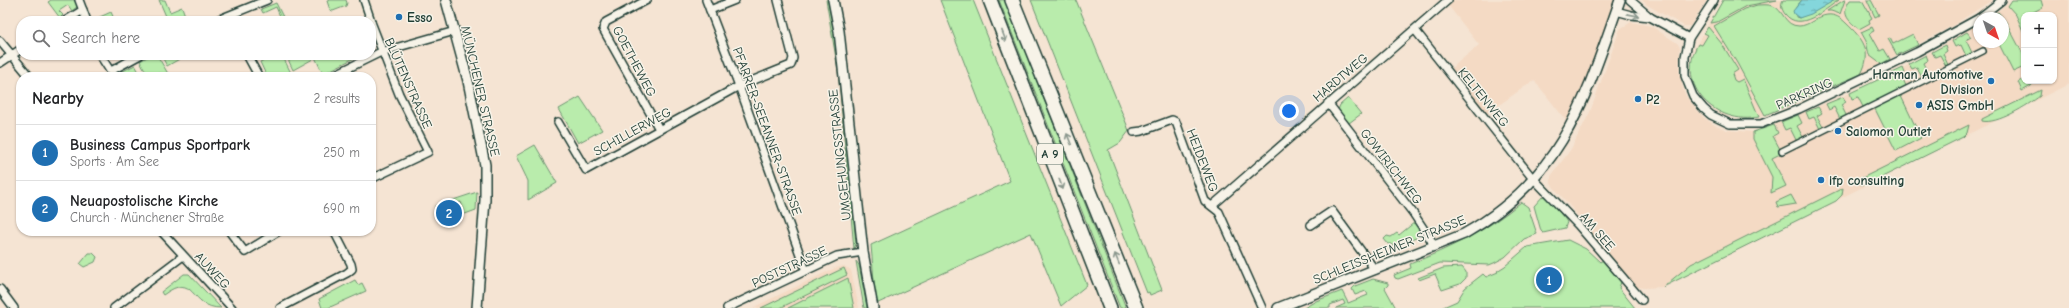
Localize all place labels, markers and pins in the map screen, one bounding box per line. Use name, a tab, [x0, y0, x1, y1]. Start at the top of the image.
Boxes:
place label: Esso	[407, 10, 433, 25]
marker: Esso	[394, 12, 404, 22]
place label: Harman Automotive Division	[1873, 67, 1984, 97]
marker: Harman Automotive Division	[1986, 76, 1996, 86]
place label: P2	[1646, 92, 1660, 107]
marker: P2	[1633, 94, 1643, 104]
place label: ASIS GmbH	[1927, 98, 1994, 113]
marker: ASIS GmbH	[1914, 100, 1924, 110]
place label: Salomon Outlet	[1846, 124, 1932, 139]
marker: Salomon Outlet	[1833, 126, 1843, 136]
place label: ifp consulting	[1829, 173, 1905, 188]
marker: ifp consulting	[1816, 175, 1826, 185]
pin: 2	[436, 198, 462, 228]
pin: 1	[1536, 265, 1562, 295]

